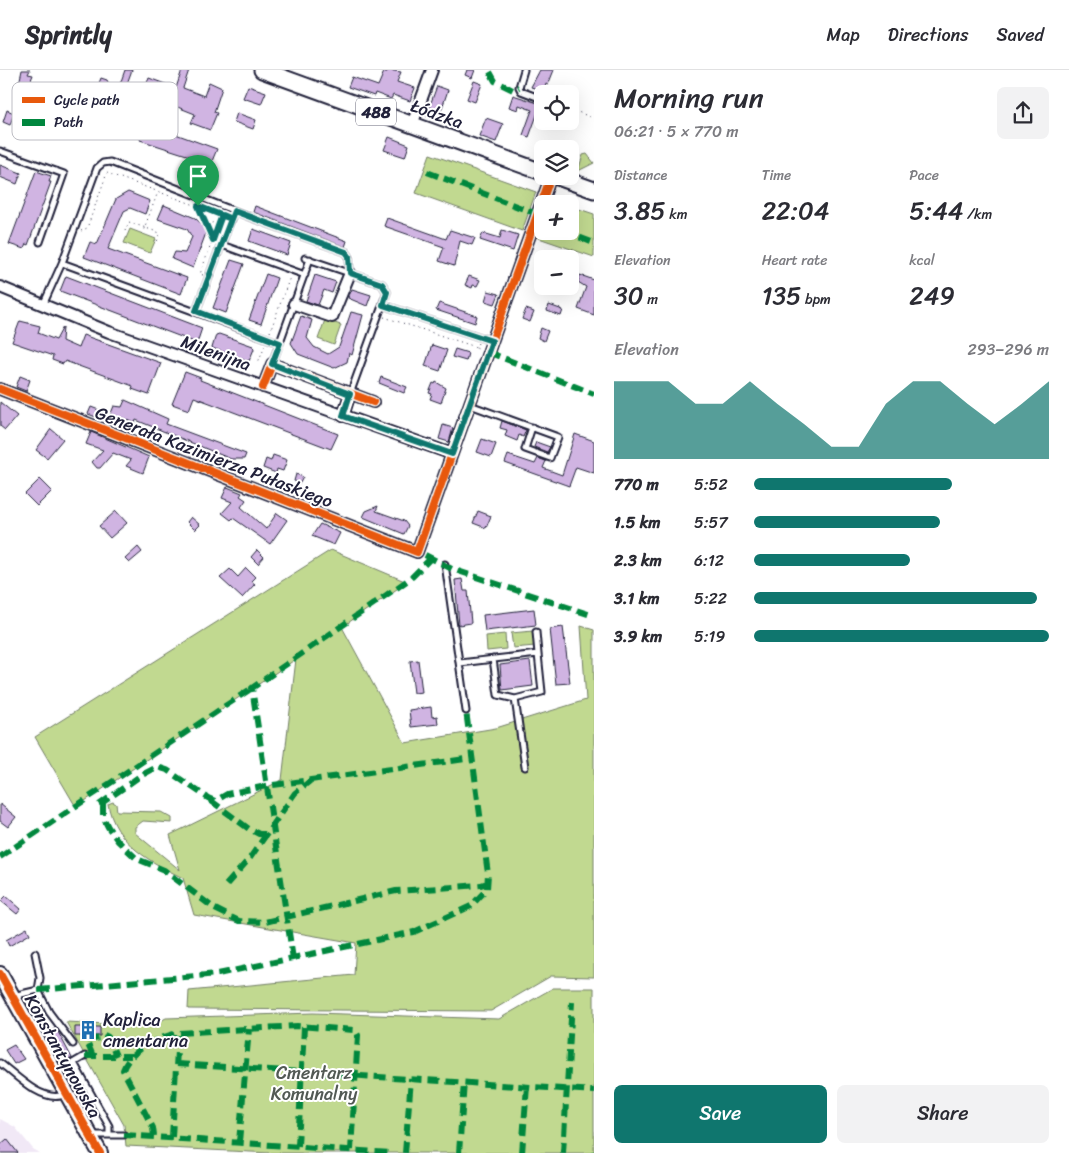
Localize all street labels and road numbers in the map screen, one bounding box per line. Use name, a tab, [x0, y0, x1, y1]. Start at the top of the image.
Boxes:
street label: Łódzka	[406, 90, 468, 138]
road number: 488	[356, 98, 396, 126]
street label: Milenijna	[176, 326, 256, 380]
street label: Generała Kazimierza Pułaskiego	[90, 397, 338, 517]
street label: Konstantynowska	[16, 988, 110, 1124]

